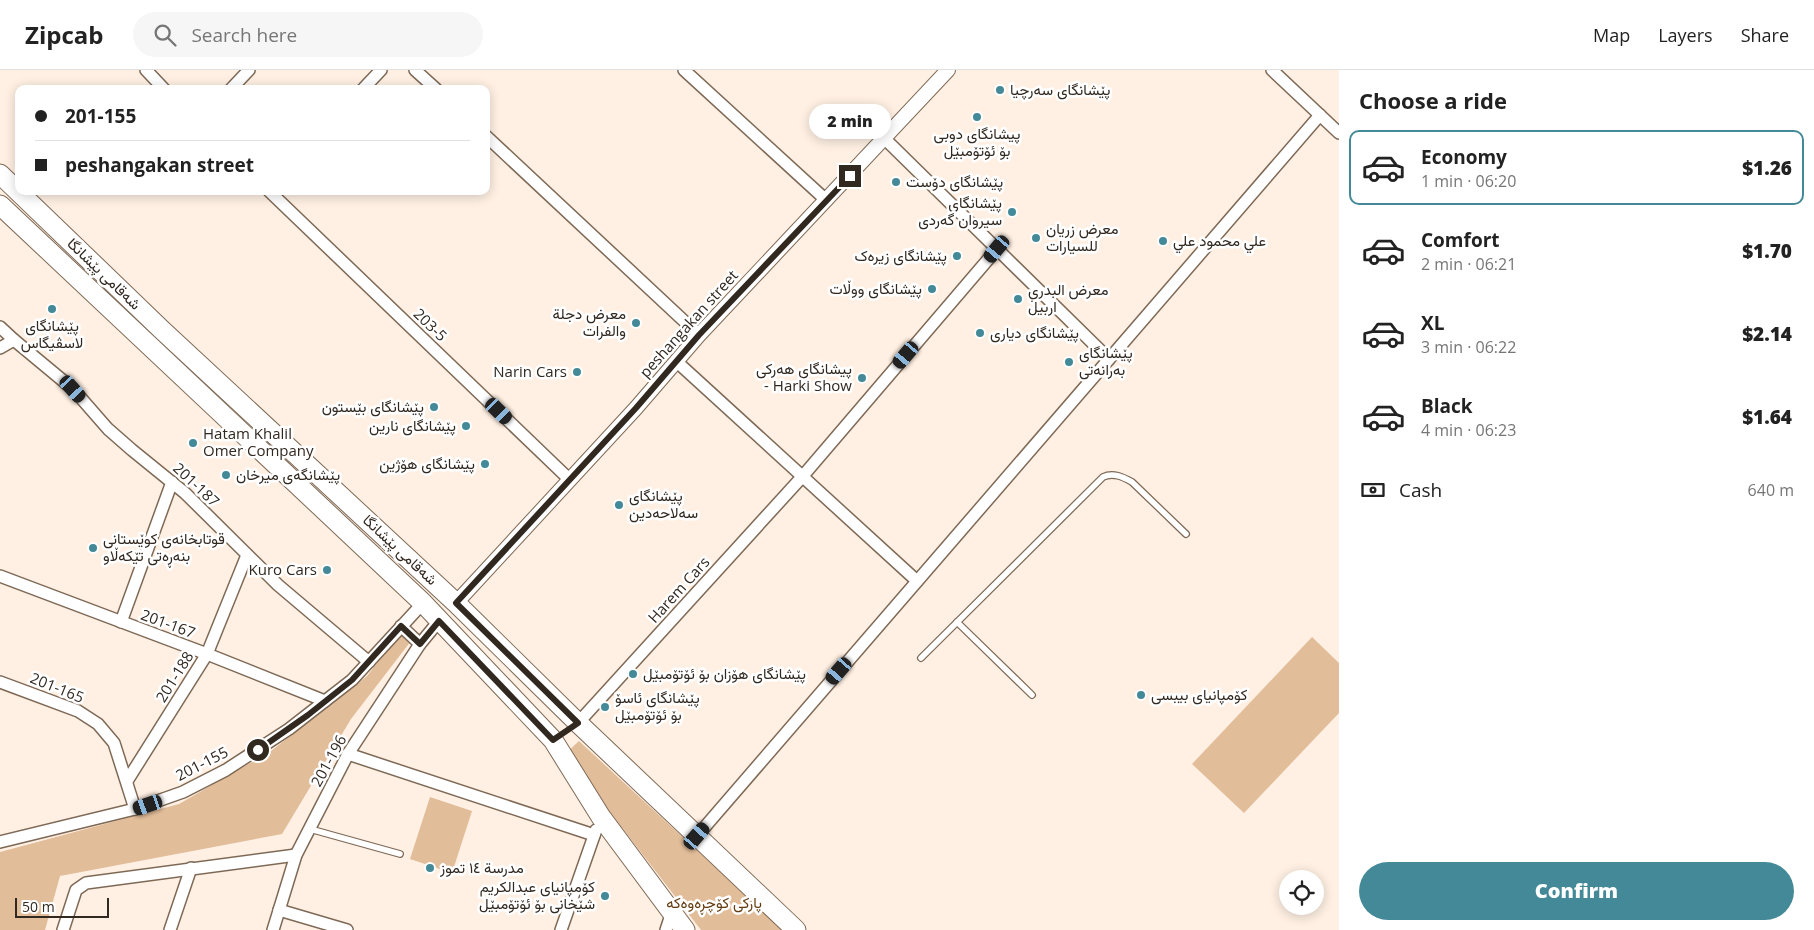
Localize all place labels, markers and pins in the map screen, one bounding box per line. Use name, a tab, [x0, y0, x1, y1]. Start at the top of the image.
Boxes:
place label: پێشانگای سەرچیا	[1010, 79, 1111, 100]
marker: پێشانگای سەرچیا	[994, 84, 1006, 96]
marker: پیشانگای دوبی بۆ ئۆتۆمبێل	[971, 111, 983, 123]
place label: پیشانگای دوبی بۆ ئۆتۆمبێل	[934, 123, 1020, 160]
place label: پێشانگای دۆست	[906, 171, 1003, 192]
marker: پێشانگای دۆست	[890, 176, 902, 188]
place label: پێشانگای سیروان گەردی	[918, 192, 1002, 230]
marker: پێشانگای سیروان گەردی	[1006, 206, 1018, 218]
place label: معرض زريان للسيارات	[1046, 218, 1119, 255]
place label: علي محمود علي	[1173, 230, 1266, 254]
marker: معرض زريان للسيارات	[1030, 232, 1042, 244]
marker: علي محمود علي	[1157, 235, 1169, 247]
place label: پێشانگای زیرەک	[854, 245, 947, 266]
marker: پێشانگای زیرەک	[951, 250, 963, 262]
place label: پێشانگای ووڵات	[829, 278, 922, 299]
place label: معرض البدري اربيل	[1028, 279, 1109, 316]
marker: پێشانگای ووڵات	[926, 283, 938, 295]
marker: معرض البدري اربيل	[1012, 293, 1024, 305]
marker: پێشانگای لاسڤیگاس	[46, 303, 58, 315]
place label: معرض دجلة والفرات	[552, 303, 626, 340]
place label: پێشانگای لاسڤیگاس	[21, 315, 83, 353]
marker: معرض دجلة والفرات	[630, 317, 642, 329]
place label: پێشانگای دیاری	[990, 322, 1079, 343]
marker: پێشانگای دیاری	[974, 327, 986, 339]
place label: پێشانگای بەرانەتی	[1079, 342, 1133, 380]
marker: پێشانگای بەرانەتی	[1063, 356, 1075, 368]
place label: پیشانگای هەرکی - Harki Show	[756, 358, 852, 395]
place label: Narin Cars	[493, 361, 567, 381]
marker: Narin Cars	[571, 366, 583, 378]
marker: پیشانگای هەرکی - Harki Show	[856, 372, 868, 384]
place label: پێشانگای بێستون	[322, 396, 424, 417]
marker: پێشانگای بێستون	[428, 401, 440, 413]
place label: پێشانگای نارین	[369, 415, 456, 436]
marker: پێشانگای نارین	[460, 420, 472, 432]
place label: Hatam Khalil Omer Company	[203, 423, 314, 460]
marker: Hatam Khalil Omer Company	[187, 437, 199, 449]
place label: پێشانگای هۆژین	[379, 453, 475, 474]
marker: پێشانگای هۆژین	[479, 458, 491, 470]
place label: پێشانگەی میرخان	[236, 464, 340, 485]
marker: پێشانگەی میرخان	[220, 469, 232, 481]
place label: پێشانگای سەلاحەدین	[629, 485, 698, 523]
marker: پێشانگای سەلاحەدین	[613, 499, 625, 511]
place label: قوتابخانەی کوێستانی بنەڕەتی تێکەڵاو	[103, 528, 225, 568]
marker: قوتابخانەی کوێستانی بنەڕەتی تێکەڵاو	[87, 542, 99, 554]
place label: Kuro Cars	[249, 559, 317, 579]
marker: Kuro Cars	[321, 564, 333, 576]
place label: پێشانگای هۆزان بۆ ئۆتۆمبێل	[643, 663, 806, 684]
marker: پێشانگای هۆزان بۆ ئۆتۆمبێل	[627, 668, 639, 680]
place label: كۆمپانیای بیبسی	[1151, 684, 1248, 705]
place label: پێشانگای ئاسۆ بۆ ئۆتۆمبێل	[615, 687, 700, 724]
marker: كۆمپانیای بیبسی	[1135, 689, 1147, 701]
marker: پێشانگای ئاسۆ بۆ ئۆتۆمبێل	[599, 701, 611, 713]
place label: مدرسة ١٤ تموز	[439, 857, 524, 877]
marker: مدرسة ١٤ تموز	[424, 862, 436, 874]
place label: کۆمپانیای عبدالكريم شێخانی بۆ ئۆتۆمبێل	[479, 876, 595, 914]
marker: کۆمپانیای عبدالكريم شێخانی بۆ ئۆتۆمبێل	[599, 890, 611, 902]

